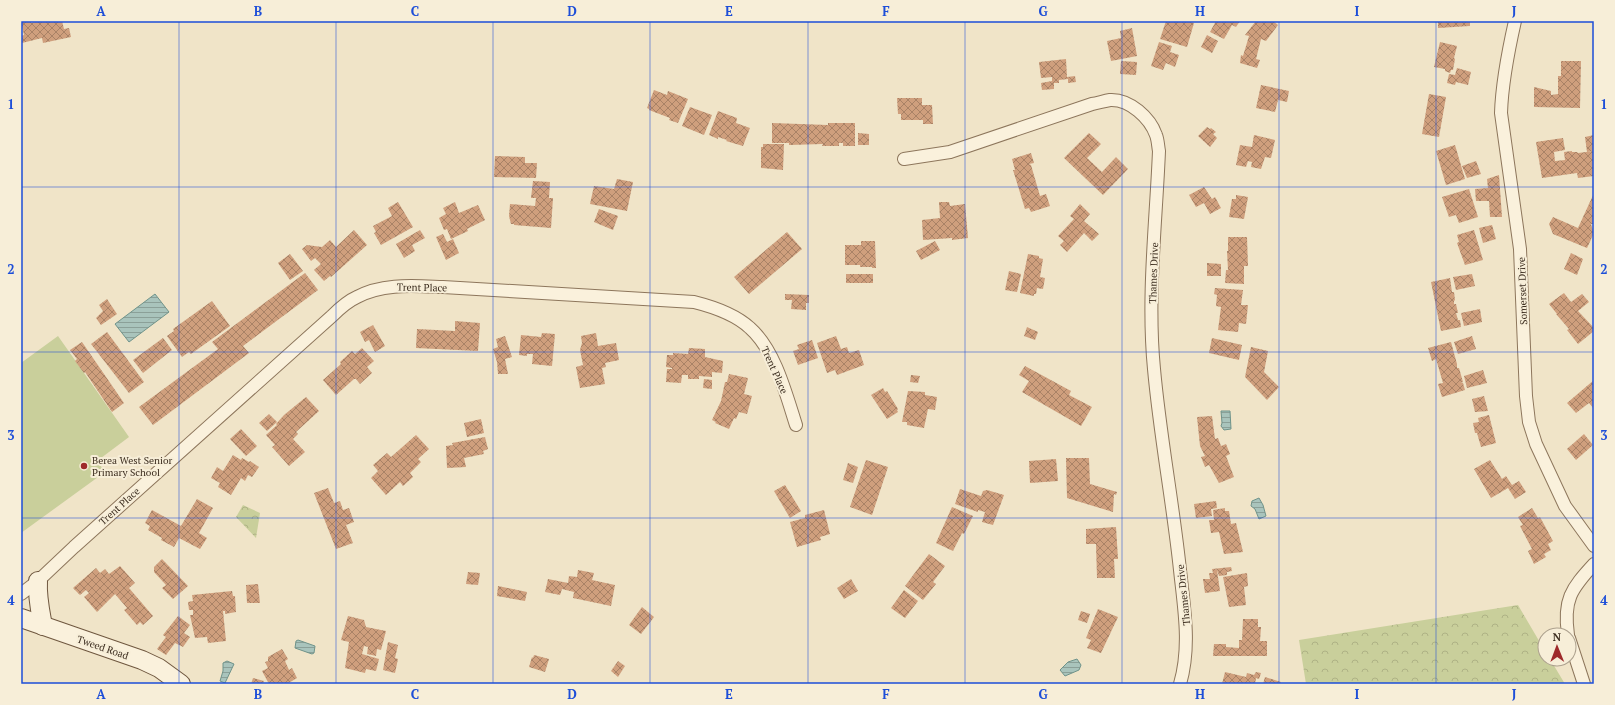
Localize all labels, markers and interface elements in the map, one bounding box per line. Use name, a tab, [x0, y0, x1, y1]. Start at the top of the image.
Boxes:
text: A	[96, 2, 106, 20]
text: B	[254, 2, 262, 20]
text: C	[411, 2, 419, 20]
text: D	[567, 2, 577, 20]
text: E	[725, 2, 733, 20]
text: F	[882, 2, 890, 20]
text: G	[1038, 2, 1048, 20]
text: H	[1195, 2, 1205, 20]
text: I	[1355, 2, 1360, 20]
text: J	[1512, 2, 1517, 20]
text: 1	[7, 95, 15, 113]
text: 1	[1600, 95, 1608, 113]
street label: Thames Drive	[1146, 242, 1161, 304]
street label: Somerset Drive	[1515, 257, 1530, 325]
text: 2	[7, 260, 15, 278]
text: 2	[1600, 260, 1608, 278]
street label: Trent Place	[397, 281, 447, 294]
street label: Trent Place	[758, 345, 791, 396]
text: 3	[7, 426, 15, 444]
text: 3	[1600, 426, 1608, 444]
place label: Berea West Senior Primary School	[92, 454, 173, 479]
marker: Berea West Senior Primary School	[79, 461, 89, 471]
street label: Trent Place	[96, 485, 142, 528]
street label: Thames Drive	[1174, 564, 1193, 626]
text: 4	[7, 591, 15, 609]
text: 4	[1600, 591, 1608, 609]
north arrow	[1537, 627, 1577, 667]
text: N	[1553, 630, 1562, 644]
street label: Tweed Road	[75, 633, 131, 663]
text: A	[96, 685, 106, 703]
text: B	[254, 685, 262, 703]
text: C	[411, 685, 419, 703]
text: D	[567, 685, 577, 703]
text: E	[725, 685, 733, 703]
text: F	[882, 685, 890, 703]
text: G	[1038, 685, 1048, 703]
text: H	[1195, 685, 1205, 703]
text: I	[1355, 685, 1360, 703]
text: J	[1512, 685, 1517, 703]

